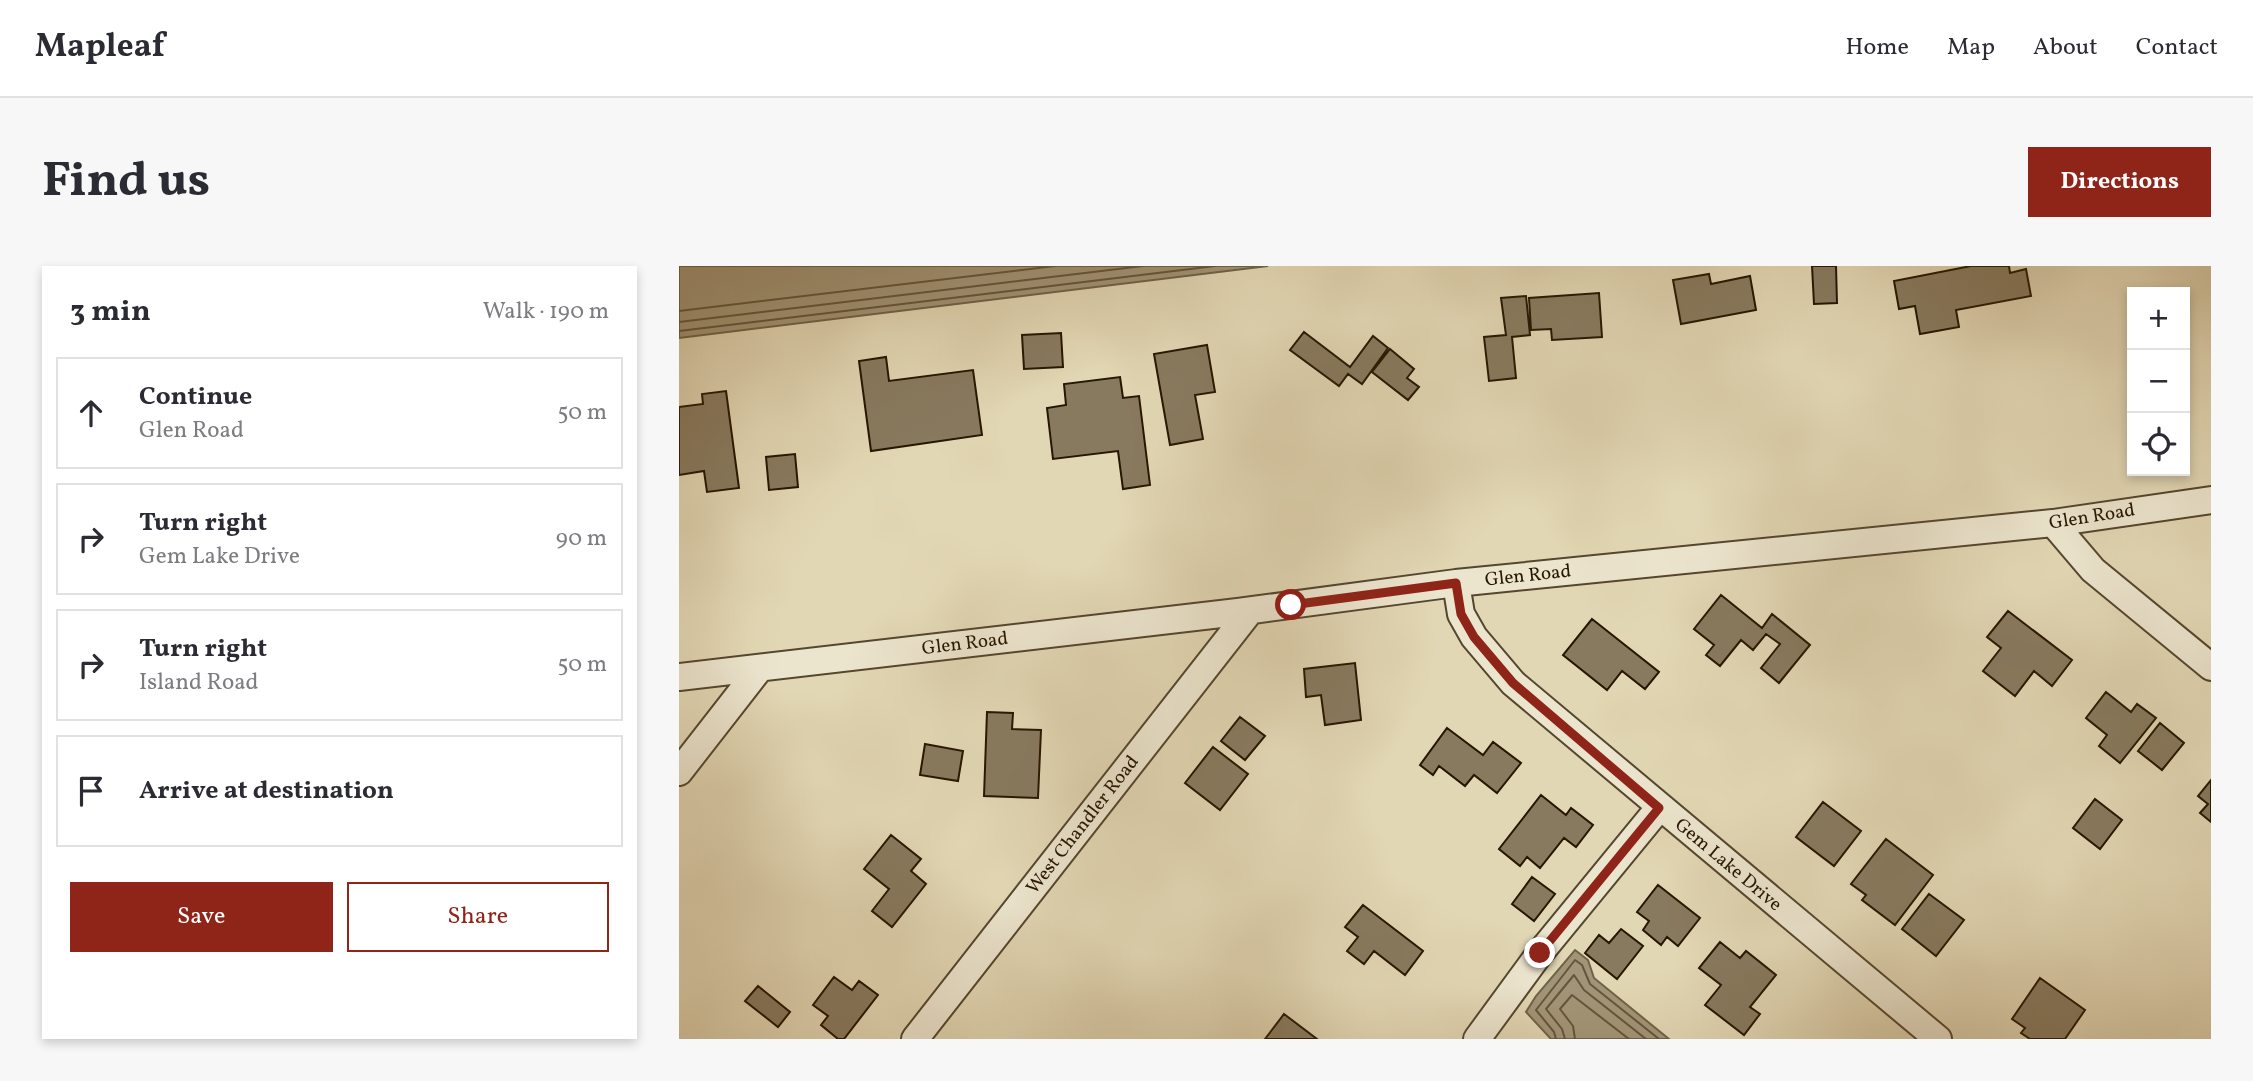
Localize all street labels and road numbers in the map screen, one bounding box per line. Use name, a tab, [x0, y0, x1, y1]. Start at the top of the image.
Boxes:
street label: Glen Road	[2047, 497, 2137, 537]
street label: Glen Road	[1484, 559, 1572, 593]
street label: Glen Road	[920, 626, 1010, 662]
street label: West Chandler Road	[1021, 750, 1145, 900]
street label: Gem Lake Drive	[1669, 812, 1787, 918]

